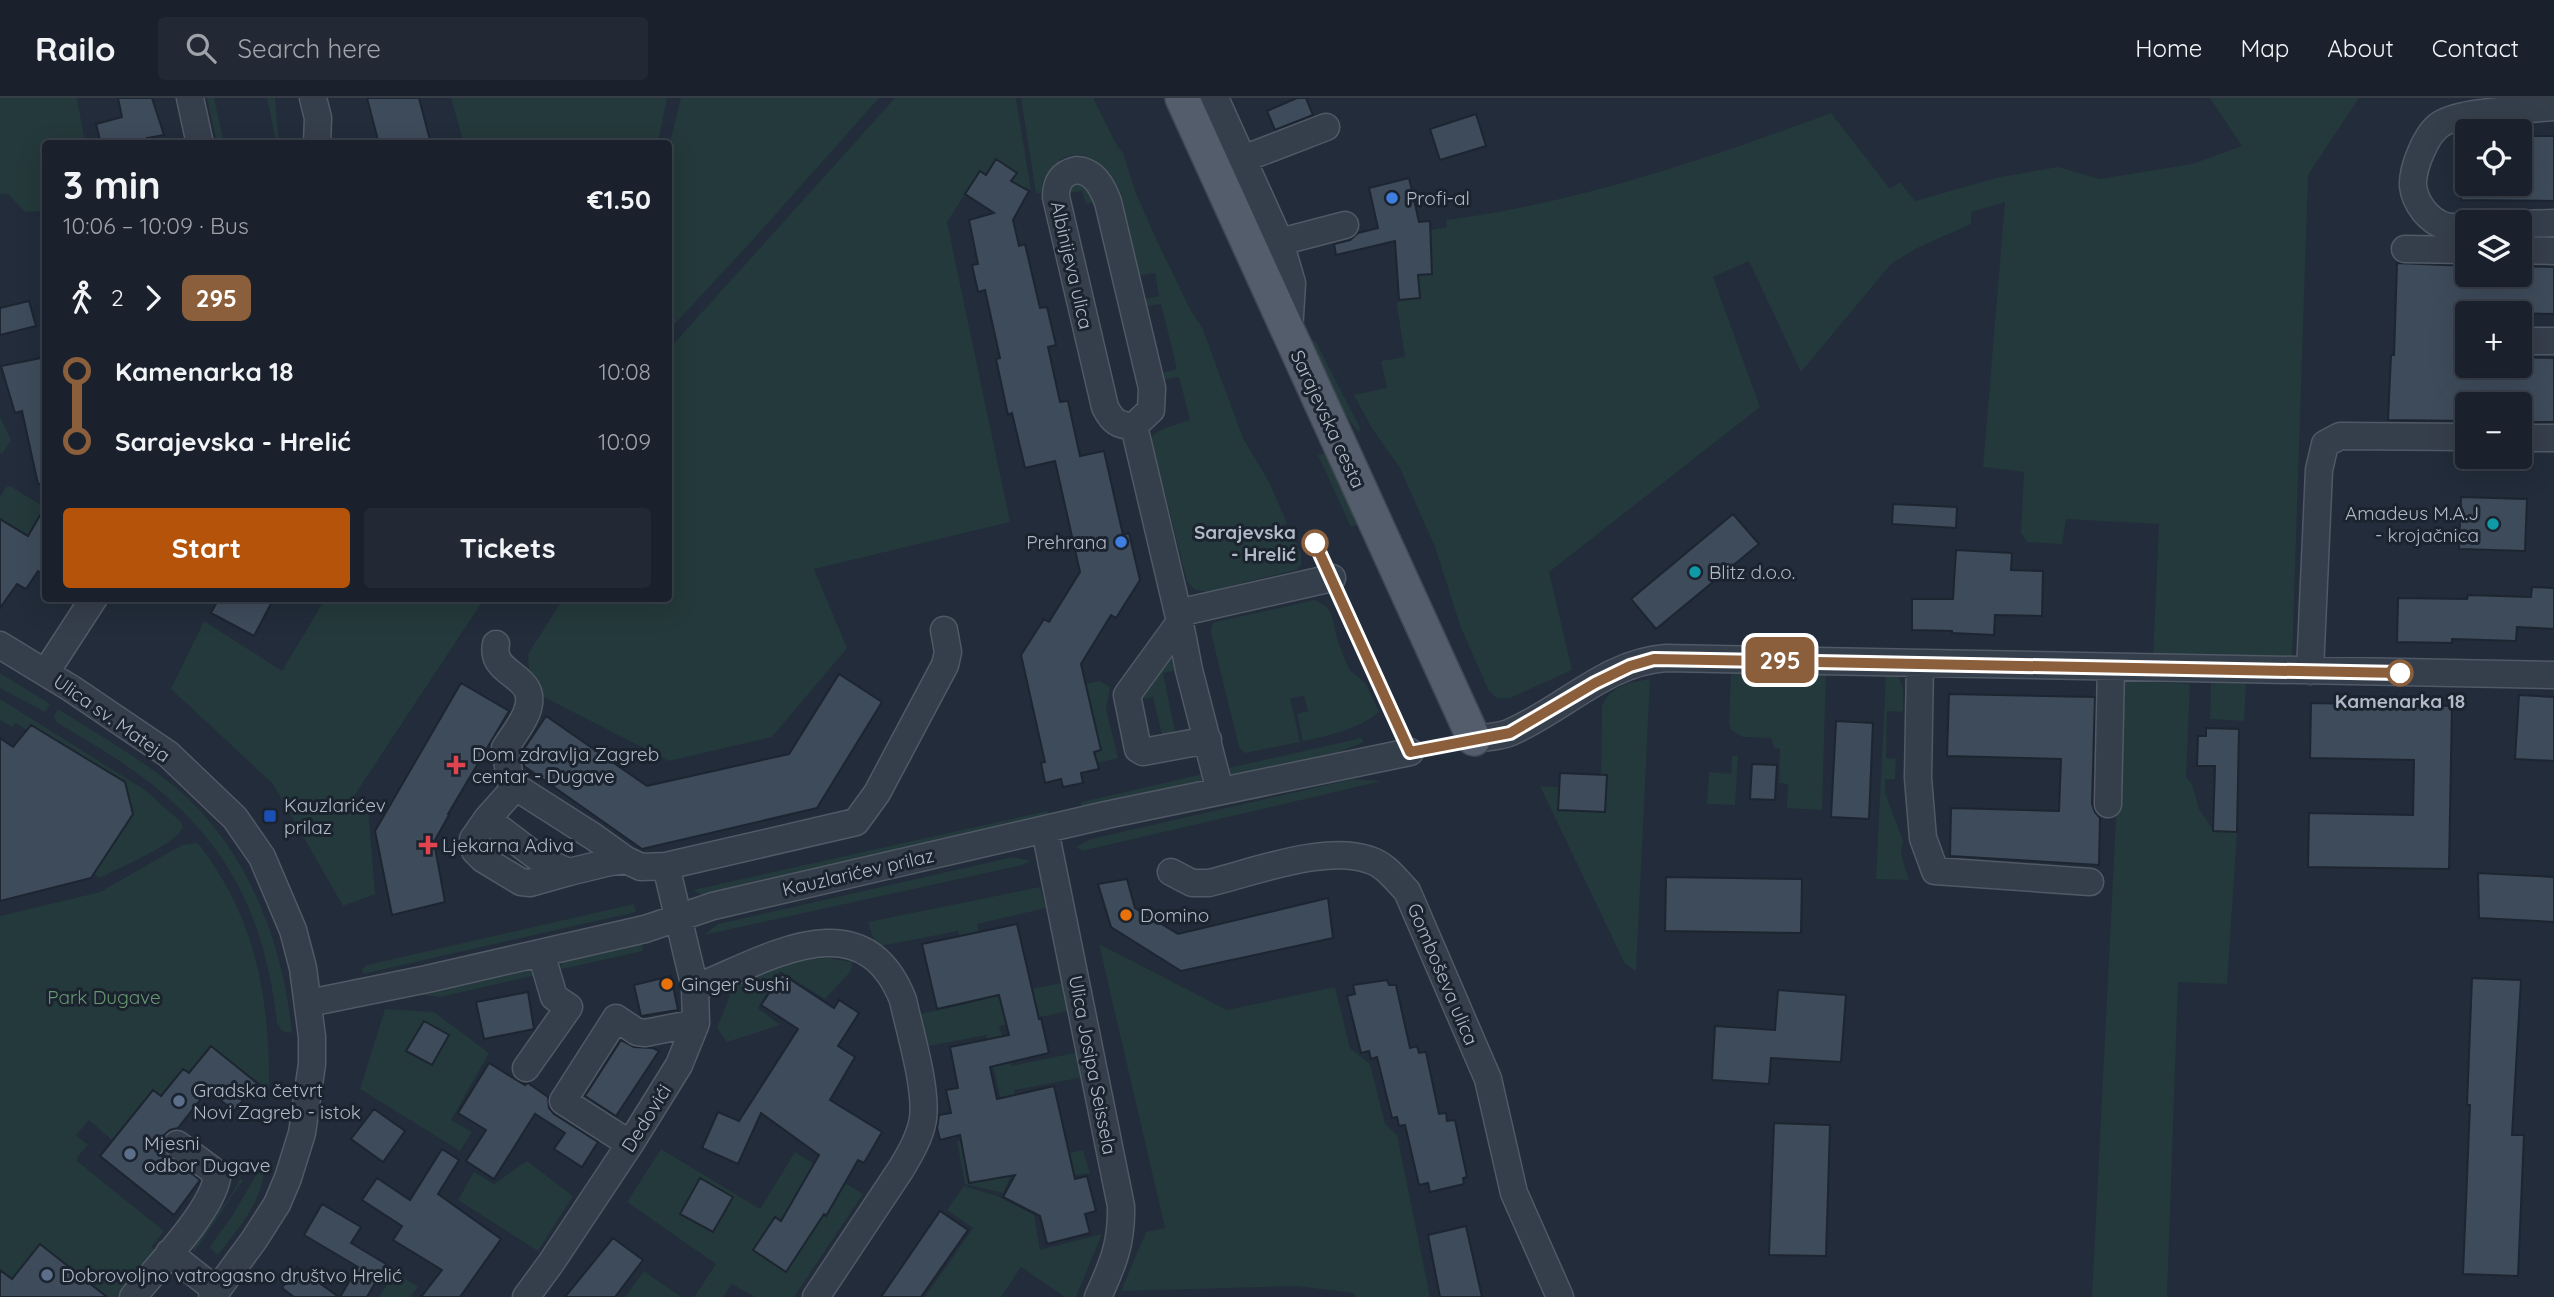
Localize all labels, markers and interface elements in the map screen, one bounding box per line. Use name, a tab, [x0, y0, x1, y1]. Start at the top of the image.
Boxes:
search box	[158, 17, 648, 80]
text: Railo	[35, 28, 116, 69]
icon: search	[182, 29, 220, 67]
text: Search here	[238, 32, 381, 65]
text: Home	[2135, 33, 2202, 63]
text: Map	[2240, 33, 2289, 63]
text: About	[2327, 33, 2394, 63]
text: Contact	[2432, 33, 2519, 63]
map controls	[2455, 119, 2532, 469]
button: locate	[2455, 119, 2532, 196]
text: 3 min	[63, 161, 161, 209]
text: €1.50	[587, 183, 651, 216]
place label: Profi-al	[1406, 186, 1470, 210]
marker: Profi-al	[1384, 190, 1400, 206]
street label: Albinijeva ulica	[1046, 199, 1098, 331]
button: layers	[2455, 210, 2532, 287]
text: 10:06 – 10:09 · Bus	[63, 211, 249, 240]
icon: walk	[63, 279, 101, 317]
icon: forward	[134, 279, 172, 317]
text: 2	[111, 283, 124, 312]
text: 295	[196, 283, 237, 313]
button: +	[2455, 301, 2532, 378]
street label: Sarajevska cesta	[1285, 346, 1371, 492]
text: Kamenarka 18	[115, 355, 293, 388]
text: 10:08	[598, 357, 651, 386]
button: −	[2455, 392, 2532, 469]
text: Sarajevska - Hrelić	[115, 425, 351, 458]
text: 10:09	[598, 427, 651, 456]
place label: Amadeus M.A.J - krojačnica	[2345, 501, 2479, 547]
button: Start	[63, 508, 350, 588]
button: Tickets	[364, 508, 651, 588]
marker: Amadeus M.A.J - krojačnica	[2485, 516, 2501, 532]
place label: Sarajevska - Hrelić	[1194, 520, 1296, 566]
place label: Prehrana	[1026, 530, 1107, 554]
marker: Sarajevska - Hrelić	[1302, 530, 1328, 556]
marker: Prehrana	[1113, 534, 1129, 550]
place label: Blitz d.o.o.	[1709, 560, 1795, 584]
marker: Blitz d.o.o.	[1687, 564, 1703, 580]
line badge: 295	[1740, 637, 1820, 683]
text: 295	[1759, 645, 1801, 675]
marker: Kamenarka 18	[2387, 660, 2413, 686]
street label: Ulica sv. Mateja	[49, 669, 175, 767]
place label: Kamenarka 18	[2335, 689, 2465, 713]
place label: Dom zdravlja Zagreb centar - Dugave	[472, 742, 659, 788]
marker: Dom zdravlja Zagreb centar - Dugave	[446, 755, 466, 775]
place label: Kauzlarićev prilaz	[284, 793, 386, 839]
marker: Kauzlarićev prilaz	[262, 808, 278, 824]
place label: Ljekarna Adiva	[442, 833, 574, 857]
marker: Ljekarna Adiva	[420, 837, 436, 853]
street label: Kauzlarićev prilaz	[780, 843, 936, 901]
street label: Gomboševa ulica	[1402, 899, 1484, 1049]
place label: Domino	[1140, 903, 1209, 927]
marker: Domino	[1118, 907, 1134, 923]
place label: Ginger Sushi	[681, 972, 789, 996]
street label: Ulica Josipa Seissela	[1064, 973, 1122, 1157]
marker: Ginger Sushi	[659, 976, 675, 992]
park label: Park Dugave	[47, 985, 161, 1009]
place label: Gradska četvrt Novi Zagreb - istok	[193, 1078, 361, 1124]
street label: Dedovići	[616, 1080, 676, 1156]
marker: Gradska četvrt Novi Zagreb - istok	[171, 1093, 187, 1109]
place label: Mjesni odbor Dugave	[144, 1131, 271, 1177]
marker: Mjesni odbor Dugave	[122, 1146, 138, 1162]
place label: Dobrovoljno vatrogasno društvo Hrelić	[61, 1263, 402, 1287]
marker: Dobrovoljno vatrogasno društvo Hrelić	[39, 1267, 55, 1283]

